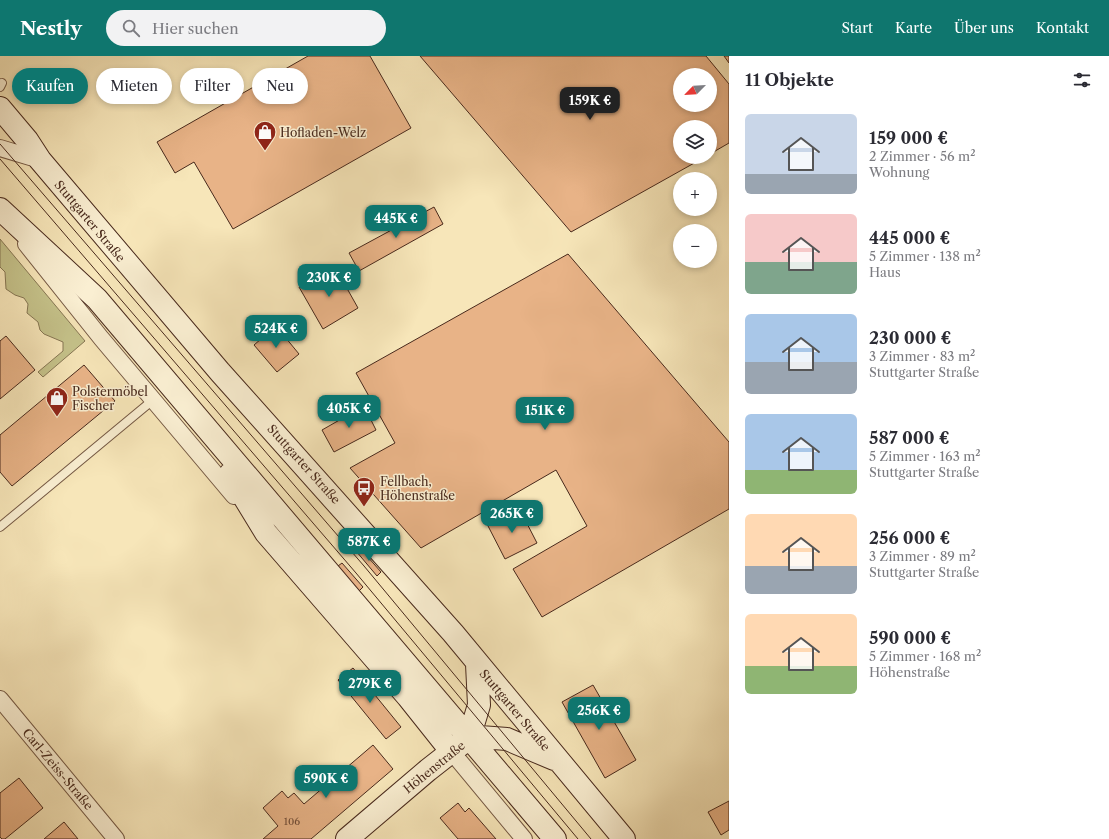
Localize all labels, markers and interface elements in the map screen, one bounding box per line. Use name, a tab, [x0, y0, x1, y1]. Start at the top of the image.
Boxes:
search box	[106, 10, 386, 46]
text: Nestly	[20, 17, 82, 40]
icon: search	[120, 17, 142, 39]
text: Hier suchen	[152, 19, 239, 38]
text: Start	[841, 19, 873, 37]
text: Karte	[895, 19, 932, 37]
text: Über uns	[954, 19, 1014, 37]
text: Kontakt	[1036, 19, 1089, 37]
chip: Kaufen	[12, 68, 88, 104]
chip: Mieten	[96, 68, 172, 104]
chip: Filter	[180, 68, 244, 104]
chip: Neu	[252, 68, 308, 104]
north arrow	[673, 68, 717, 112]
map controls	[673, 68, 717, 268]
icon: filters	[1071, 69, 1093, 91]
text: 11 Objekte	[745, 70, 834, 90]
pin: 159K €	[557, 87, 623, 121]
text: 159K €	[569, 92, 611, 108]
shop icon: Hofladen-Welz	[252, 119, 278, 152]
button: layers	[673, 120, 717, 164]
place label: Hofladen-Welz	[280, 125, 366, 140]
text: 159 000 €	[869, 128, 948, 148]
icon: home	[777, 130, 825, 178]
text: 2 Zimmer · 56 m²	[869, 148, 976, 164]
text: Wohnung	[869, 164, 929, 180]
button: +	[673, 172, 717, 216]
street label: Stuttgarter Straße	[52, 177, 129, 265]
pin: 445K €	[363, 205, 429, 239]
text: 445K €	[374, 210, 418, 226]
button: −	[673, 224, 717, 268]
text: 445 000 €	[869, 228, 950, 248]
icon: home	[777, 230, 825, 278]
text: 5 Zimmer · 138 m²	[869, 248, 981, 264]
pin: 230K €	[296, 264, 362, 298]
text: Haus	[869, 264, 901, 280]
text: 230K €	[307, 269, 351, 285]
pin: 524K €	[243, 315, 309, 349]
text: 524K €	[254, 320, 298, 336]
text: 230 000 €	[869, 328, 951, 348]
icon: home	[777, 330, 825, 378]
text: 3 Zimmer · 83 m²	[869, 348, 975, 364]
text: Stuttgarter Straße	[869, 364, 979, 380]
place label: Polstermöbel Fischer	[72, 384, 148, 413]
shop icon: Polstermöbel Fischer	[44, 385, 70, 418]
pin: 405K €	[316, 395, 382, 429]
pin: 151K €	[512, 397, 578, 431]
text: 405K €	[327, 400, 371, 416]
text: 151K €	[525, 402, 565, 418]
street label: Stuttgarter Straße	[264, 421, 344, 507]
text: 587 000 €	[869, 428, 950, 448]
icon: home	[777, 430, 825, 478]
text: 5 Zimmer · 163 m²	[869, 448, 981, 464]
text: Stuttgarter Straße	[869, 464, 979, 480]
place label: Fellbach, Höhenstraße	[380, 474, 455, 503]
bus stop icon: Fellbach, Höhenstraße	[351, 475, 377, 508]
pin: 265K €	[479, 500, 545, 534]
text: 265K €	[490, 505, 534, 521]
pin: 587K €	[336, 528, 402, 562]
text: 256 000 €	[869, 528, 950, 548]
icon: home	[777, 530, 825, 578]
text: 587K €	[347, 533, 391, 549]
text: 3 Zimmer · 89 m²	[869, 548, 976, 564]
text: Stuttgarter Straße	[869, 564, 979, 580]
text: 590 000 €	[869, 628, 951, 648]
icon: home	[777, 630, 825, 678]
text: 5 Zimmer · 168 m²	[869, 648, 981, 664]
text: Höhenstraße	[869, 664, 950, 680]
street label: Stuttgarter Straße	[477, 666, 554, 754]
pin: 279K €	[337, 670, 403, 704]
text: 279K €	[348, 675, 392, 691]
pin: 256K €	[566, 697, 632, 731]
text: 256K €	[577, 702, 621, 718]
street label: Carl-Zeiss-Straße	[20, 725, 97, 813]
street label: Höhenstraße	[400, 737, 468, 796]
pin: 590K €	[293, 765, 359, 799]
text: 590K €	[304, 770, 348, 786]
house number: 106	[284, 815, 300, 828]

